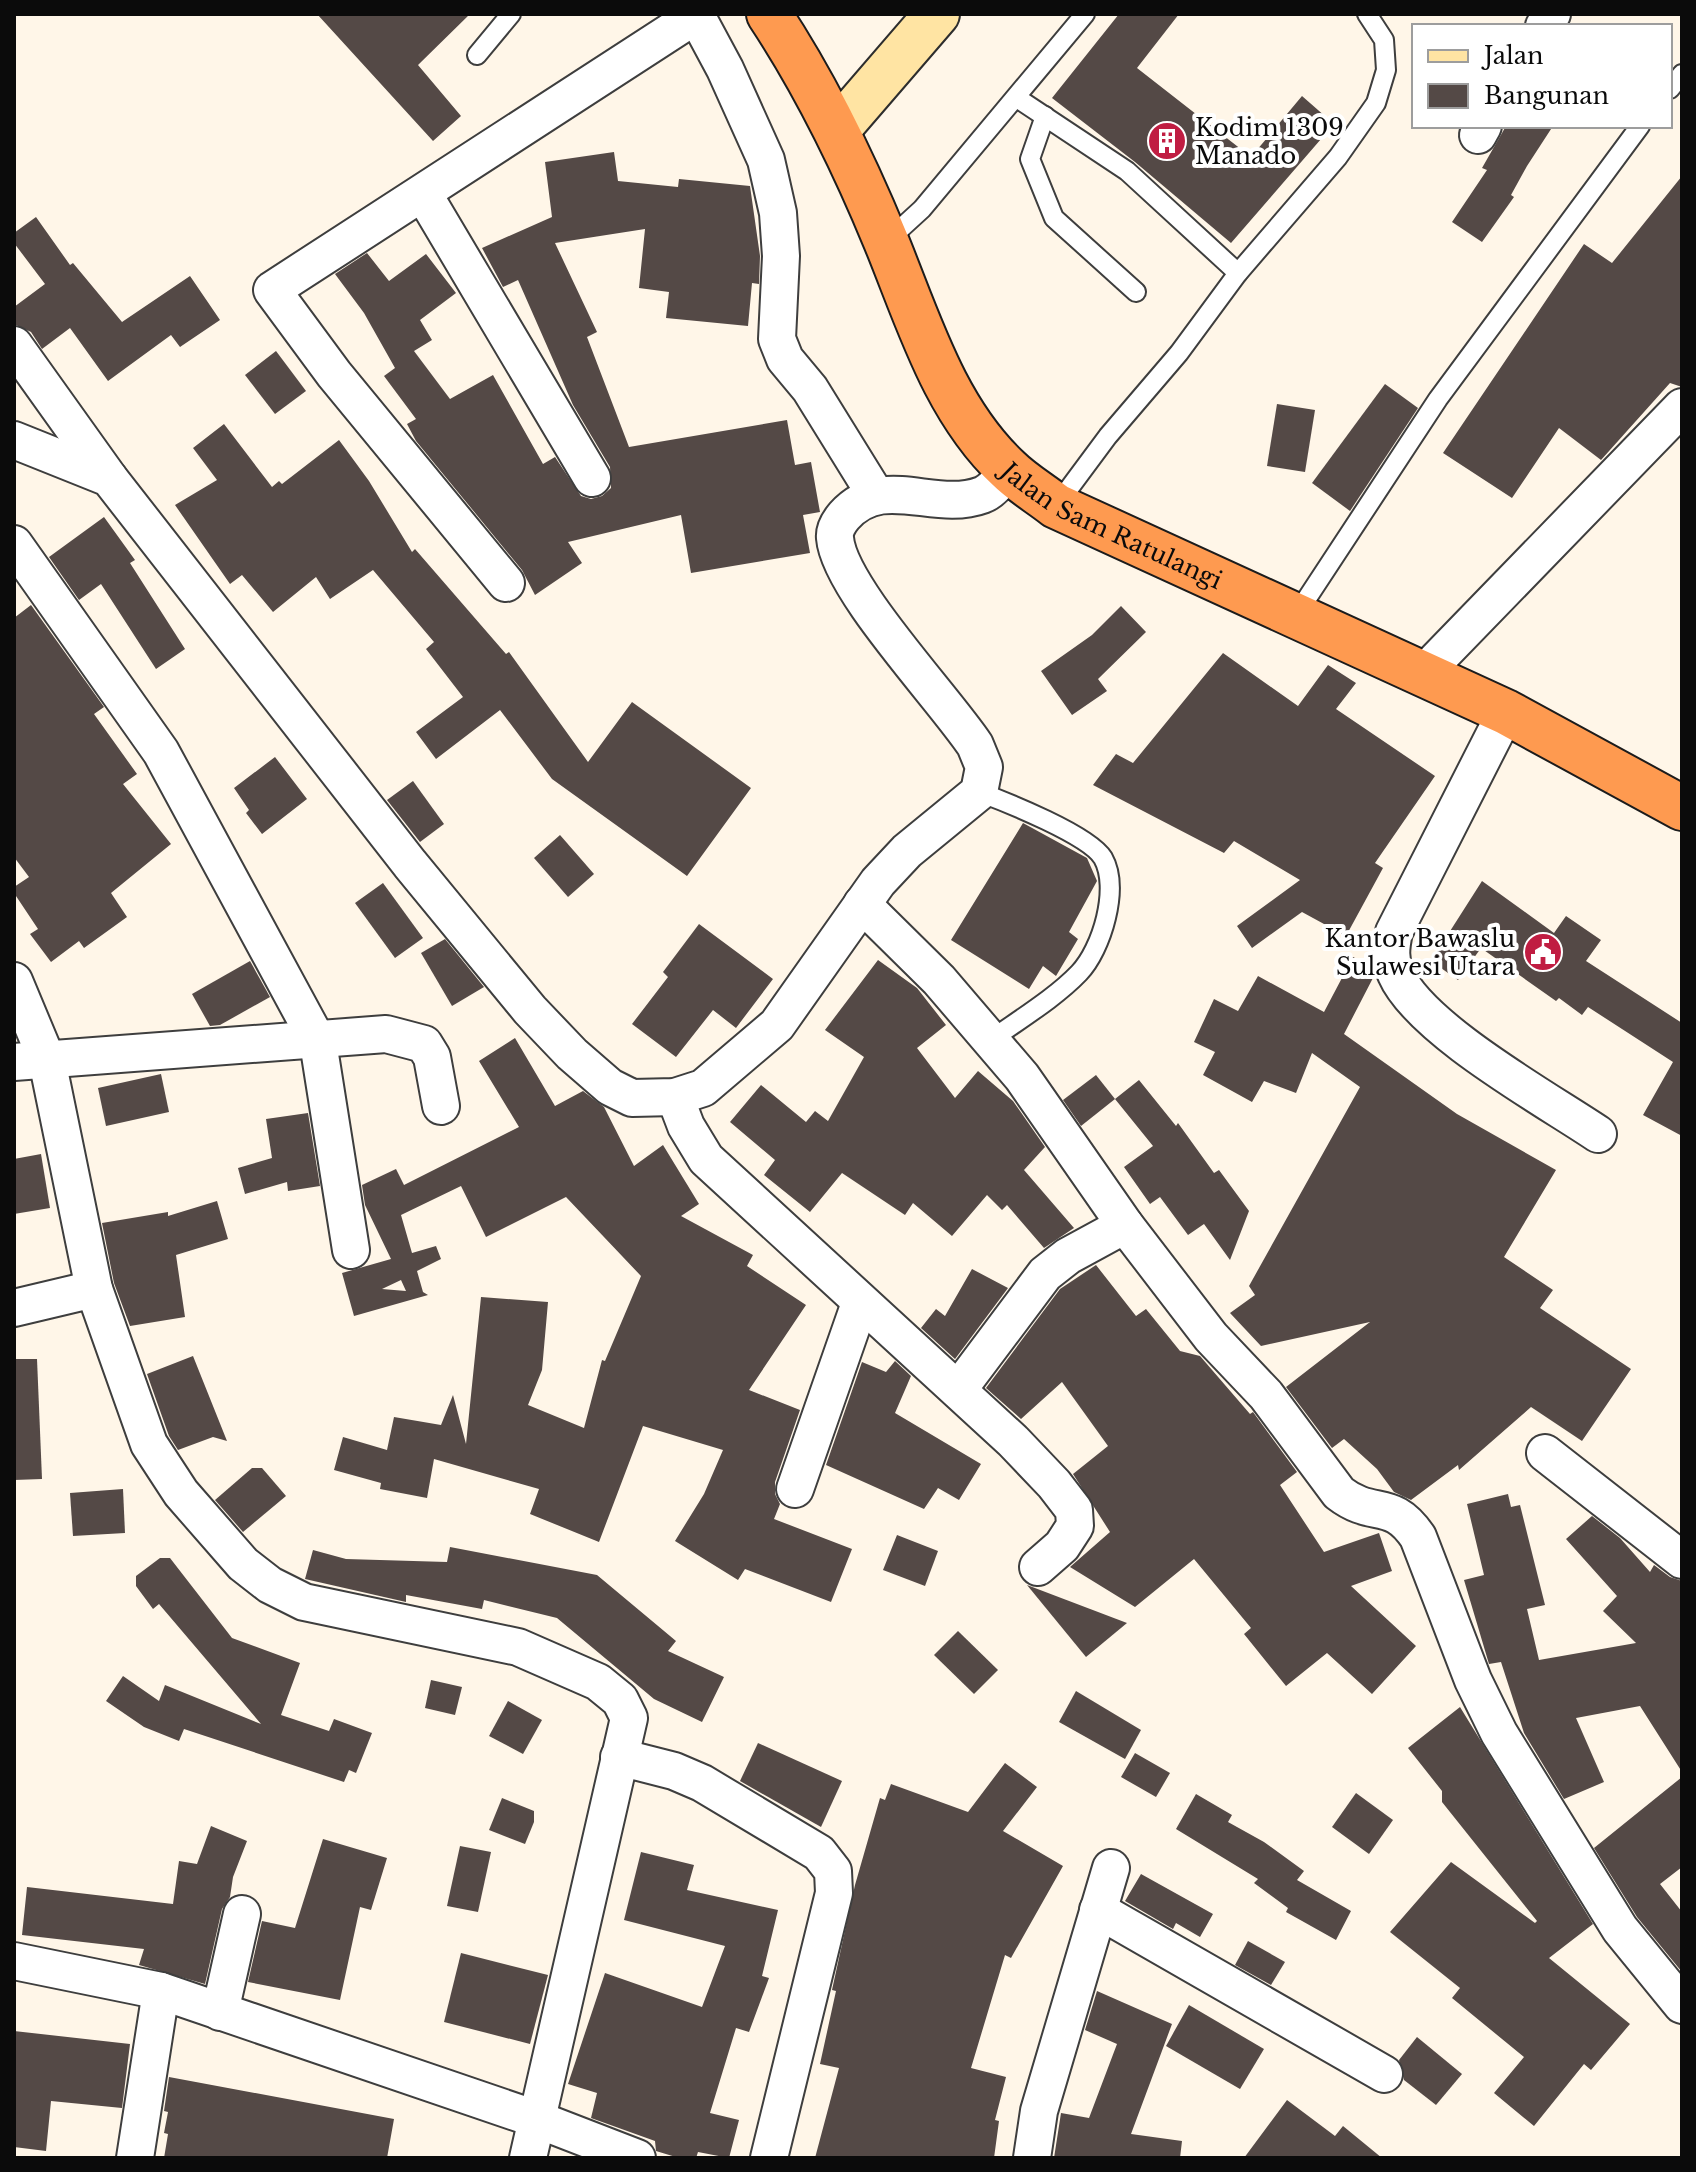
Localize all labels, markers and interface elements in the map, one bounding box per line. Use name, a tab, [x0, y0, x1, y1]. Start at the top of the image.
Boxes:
legend	[1412, 24, 1672, 128]
text: Jalan	[1481, 41, 1544, 70]
text: Bangunan	[1484, 81, 1609, 110]
place label: Kodim 1309 Manado	[1195, 113, 1344, 170]
building icon: Kodim 1309 Manado	[1146, 120, 1188, 162]
street label: Jalan Sam Ratulangi	[993, 454, 1227, 595]
place label: Kantor Bawaslu Sulawesi Utara	[1324, 924, 1516, 981]
public building icon: Kantor Bawaslu Sulawesi Utara	[1522, 931, 1564, 973]

